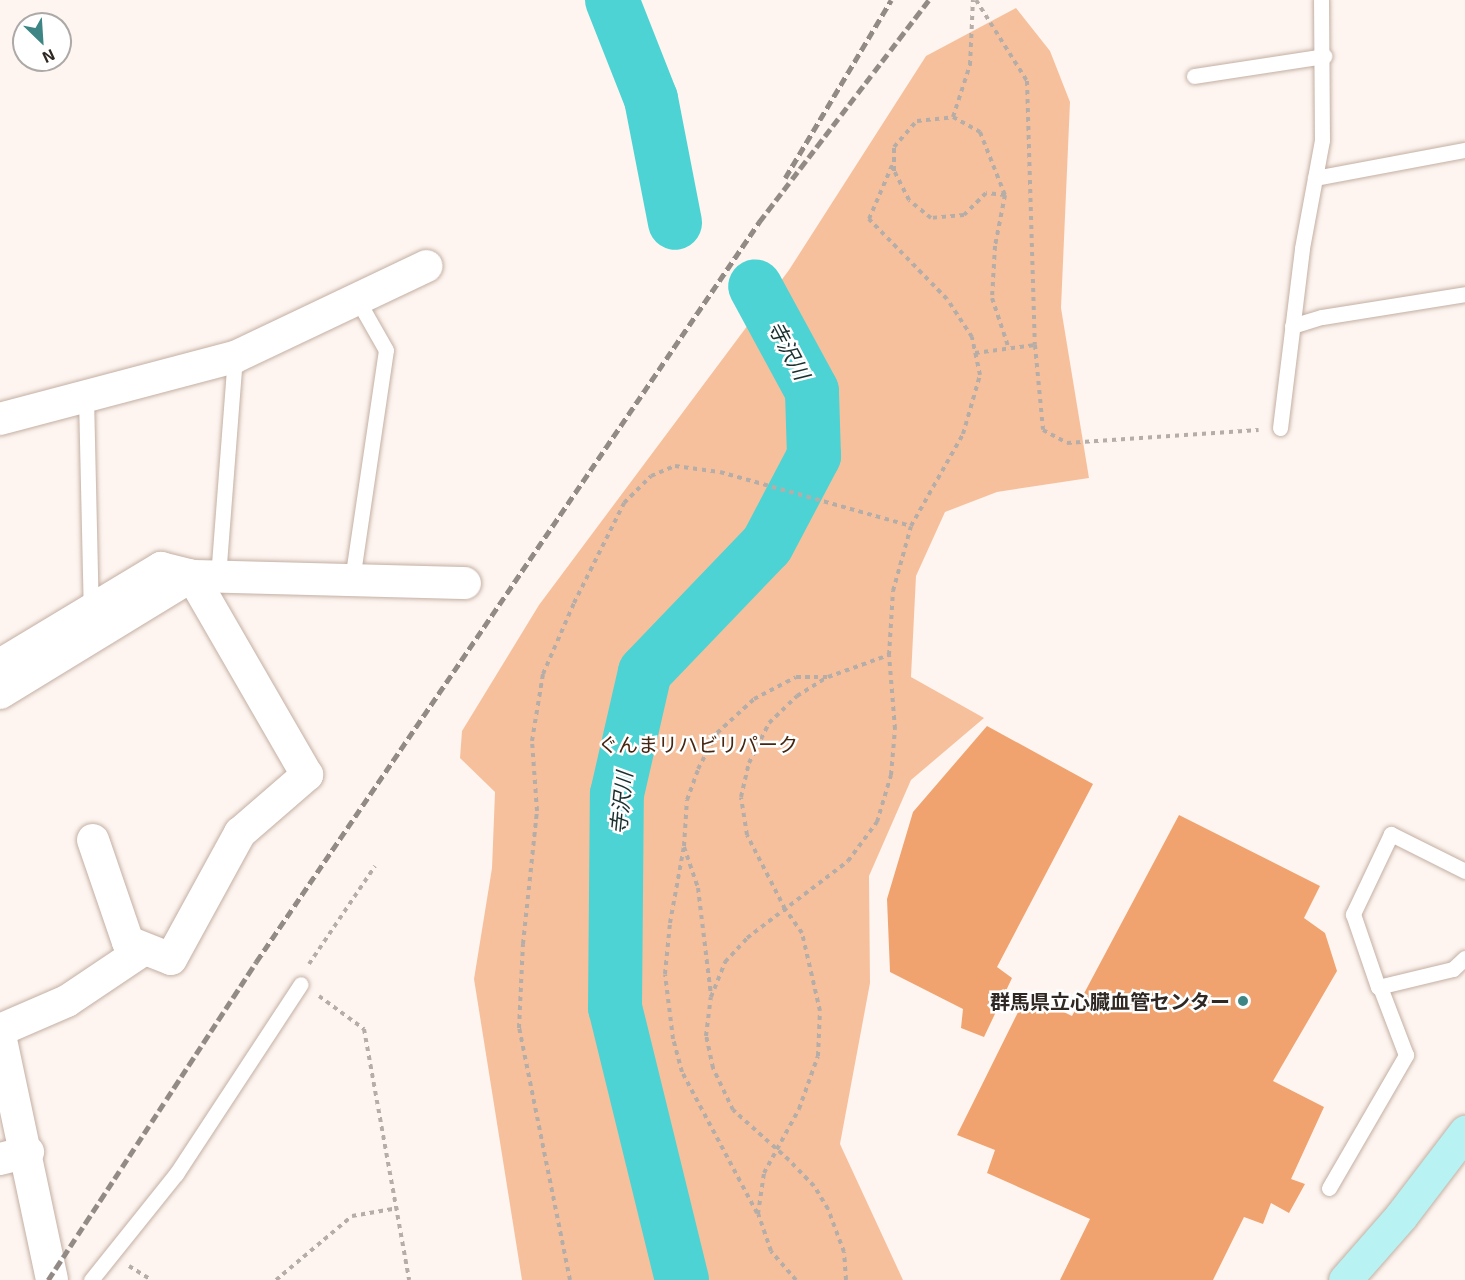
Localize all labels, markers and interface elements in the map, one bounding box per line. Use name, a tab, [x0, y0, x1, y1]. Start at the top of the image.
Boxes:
north arrow	[12, 12, 72, 72]
text: N	[40, 46, 58, 68]
water label: 寺沢川	[763, 316, 815, 384]
park label: ぐんまリハビリパーク	[598, 732, 798, 756]
water label: 寺沢川	[605, 770, 637, 836]
place label: 群馬県立心臓血管センター	[990, 989, 1230, 1013]
marker: 群馬県立心臓血管センター	[1234, 992, 1252, 1010]

